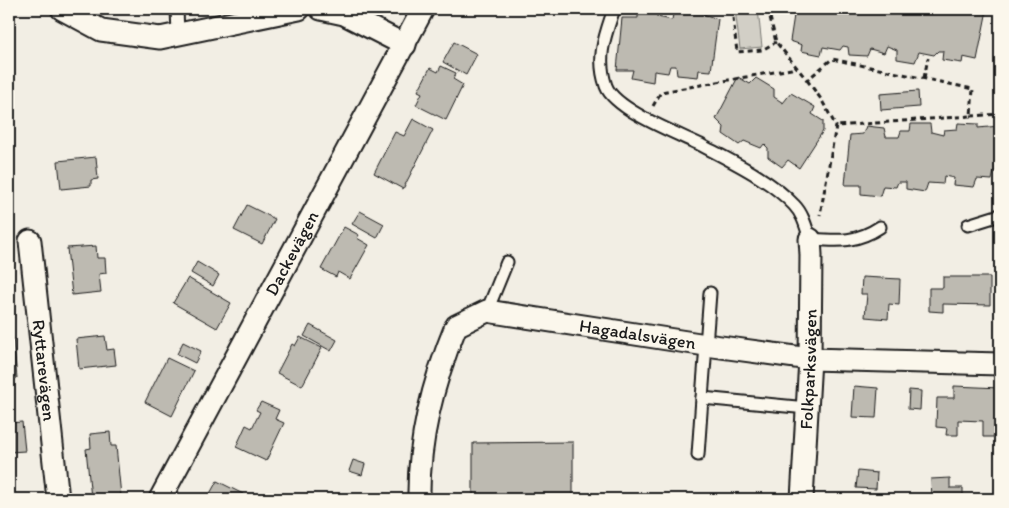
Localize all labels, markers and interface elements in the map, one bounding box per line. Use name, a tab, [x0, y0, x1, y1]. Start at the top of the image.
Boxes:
street label: Dackevägen	[260, 207, 324, 299]
street label: Folkparksvägen	[795, 309, 821, 430]
street label: Hagadalsvägen	[578, 314, 697, 354]
street label: Ryttarevägen	[28, 318, 61, 423]

